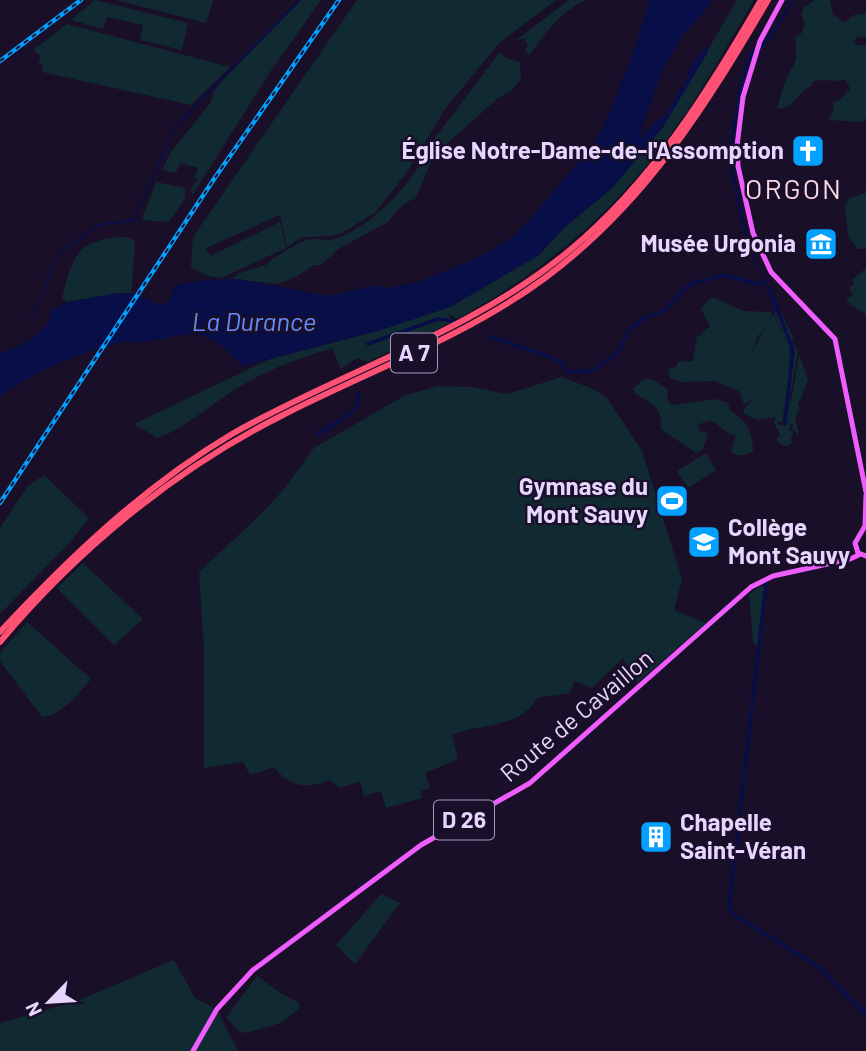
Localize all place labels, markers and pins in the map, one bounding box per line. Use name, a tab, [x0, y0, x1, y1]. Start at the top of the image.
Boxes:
church icon: Église Notre-Dame-de-l'Assomption	[789, 132, 827, 170]
place label: Église Notre-Dame-de-l'Assomption	[401, 135, 784, 164]
museum icon: Musée Urgonia	[802, 225, 840, 263]
place label: Musée Urgonia	[640, 228, 796, 257]
place label: Gymnase du Mont Sauvy	[519, 471, 648, 528]
sports icon: Gymnase du Mont Sauvy	[653, 482, 691, 520]
place label: Collège Mont Sauvy	[728, 512, 850, 569]
school or university icon: Collège Mont Sauvy	[685, 523, 723, 561]
place label: Chapelle Saint-Véran	[680, 807, 806, 864]
building icon: Chapelle Saint-Véran	[637, 818, 675, 856]

